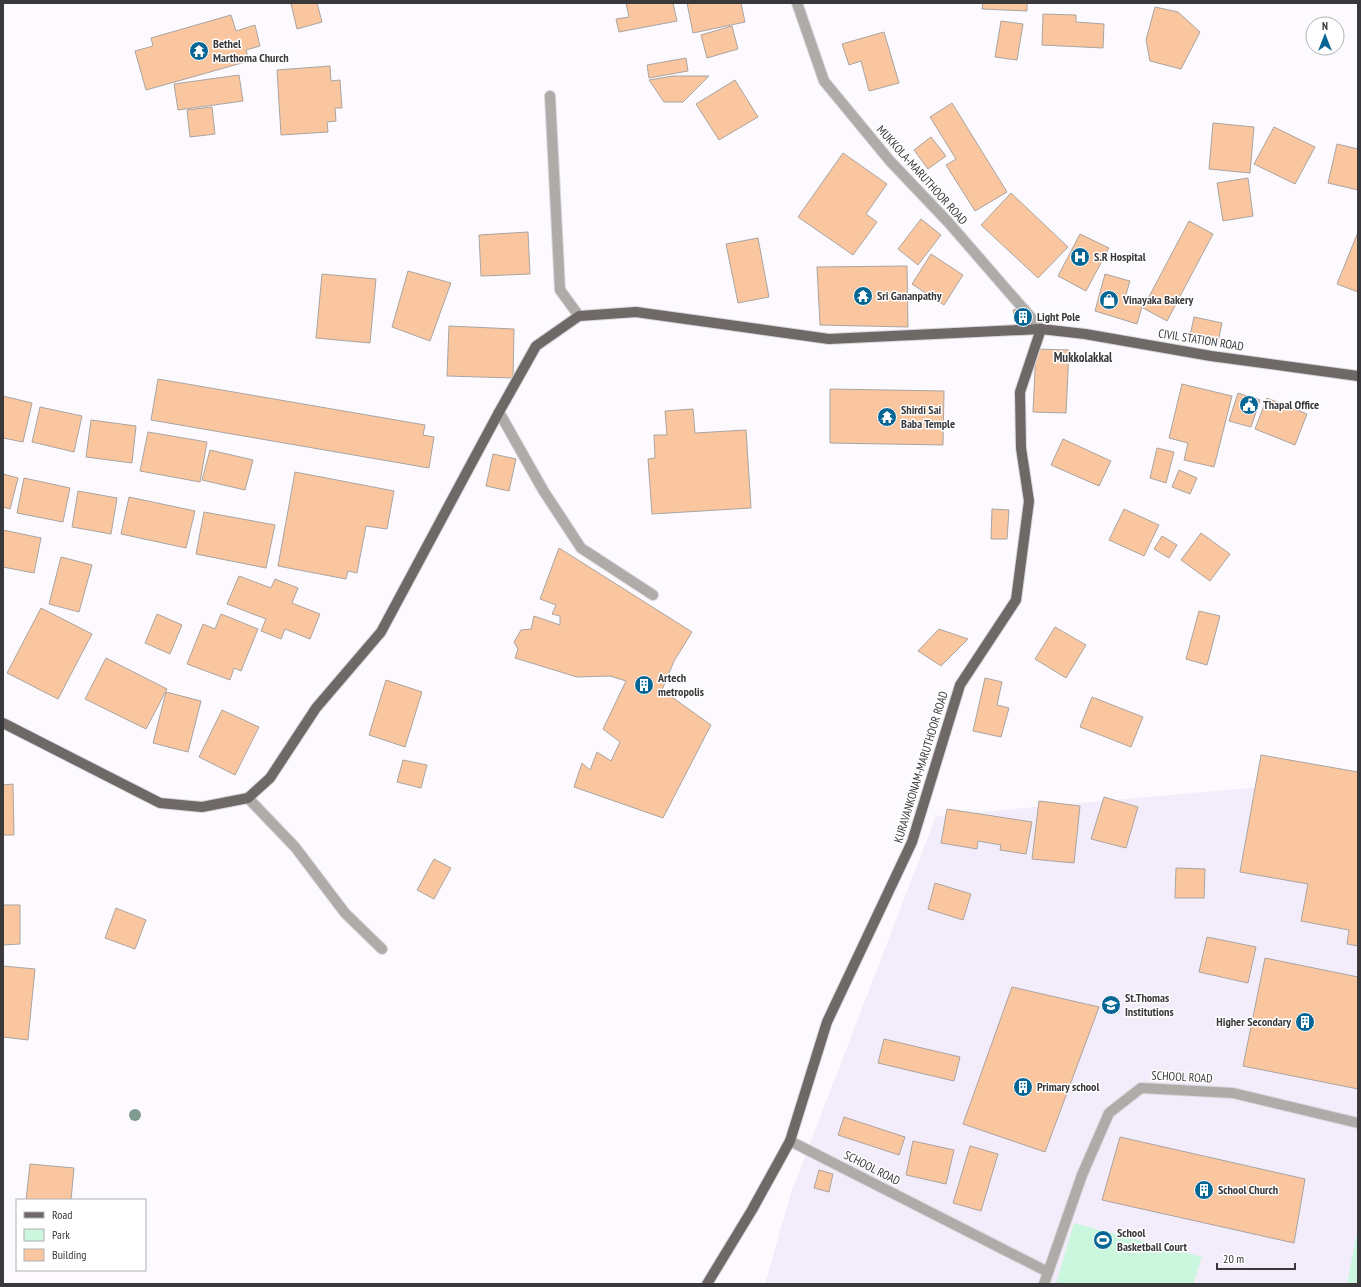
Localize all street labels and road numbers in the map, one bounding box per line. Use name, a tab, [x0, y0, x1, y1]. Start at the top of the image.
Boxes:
street label: MUKKOLA-MARUTHOOR ROAD	[874, 122, 971, 227]
street label: CIVIL STATION ROAD	[1157, 325, 1245, 354]
street label: KURAVANKONAM-MARUTHOOR ROAD	[890, 689, 951, 845]
street label: SCHOOL ROAD	[1151, 1067, 1213, 1086]
street label: SCHOOL ROAD	[842, 1147, 903, 1188]

